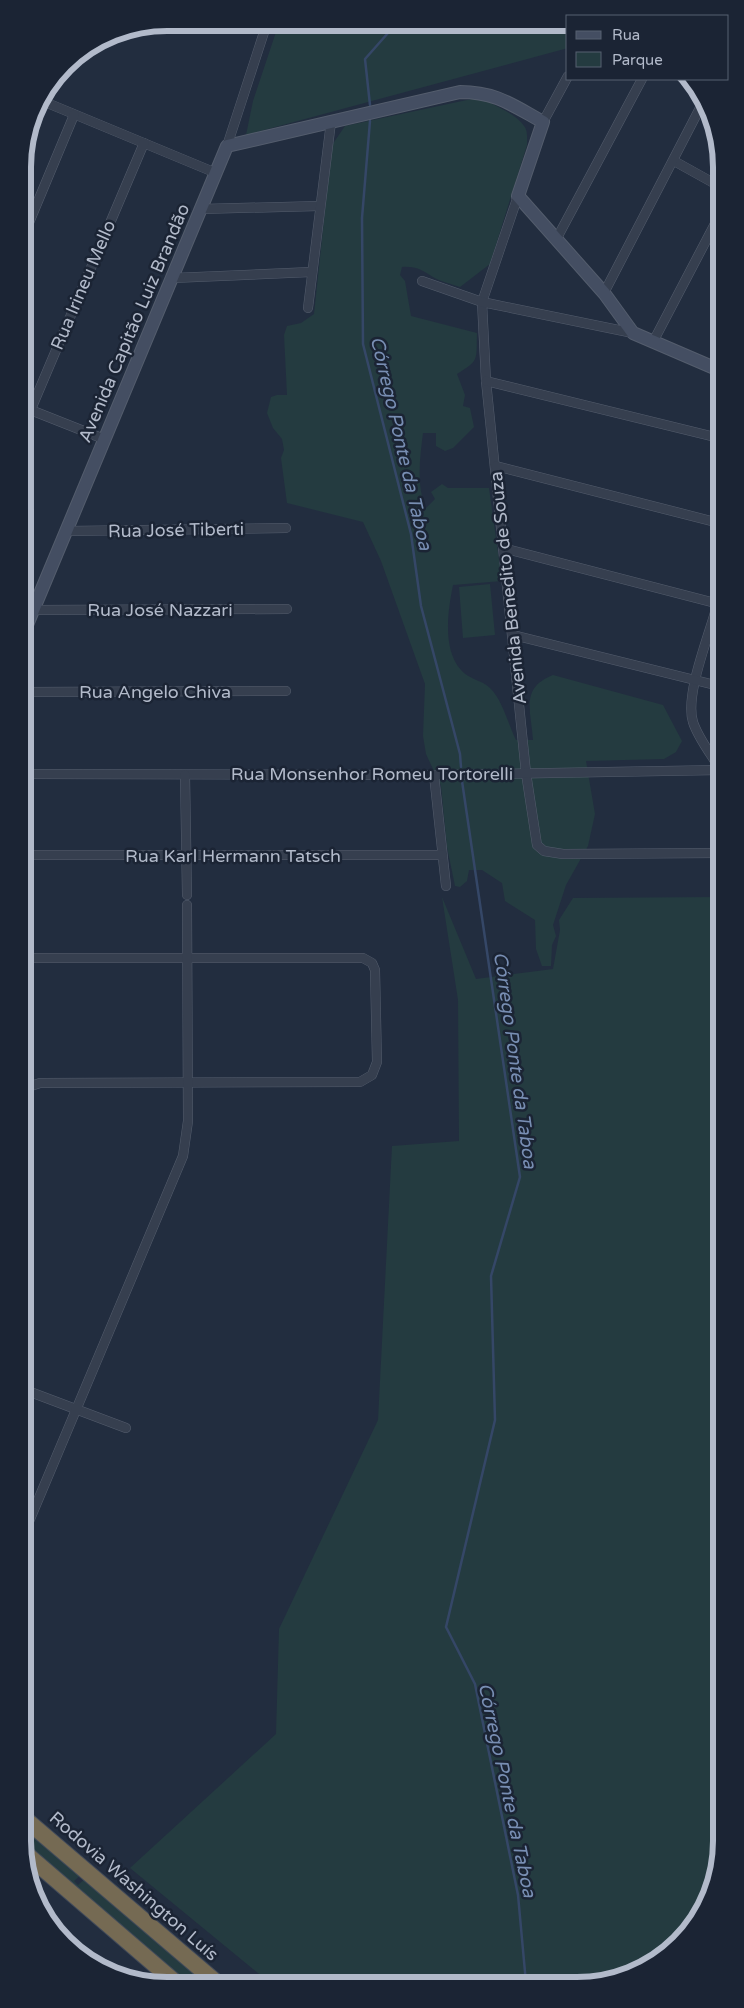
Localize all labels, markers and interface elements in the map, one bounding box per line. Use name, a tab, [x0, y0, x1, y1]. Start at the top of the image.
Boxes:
legend	[566, 15, 729, 80]
text: Rua	[612, 26, 640, 44]
text: Parque	[612, 51, 663, 69]
street label: Avenida Capitão Luiz Brandão	[74, 200, 194, 446]
street label: Rua Irineu Mello	[46, 217, 120, 353]
water label: Córrego Ponte da Taboa	[366, 334, 437, 554]
street label: Avenida Benedito de Souza	[485, 470, 531, 706]
street label: Rua José Tiberti	[108, 518, 244, 542]
street label: Rua José Nazzari	[87, 599, 233, 621]
street label: Rua Angelo Chiva	[79, 681, 231, 703]
street label: Rua Monsenhor Romeu Tortorelli	[231, 763, 513, 785]
street label: Rua Karl Hermann Tatsch	[125, 845, 341, 867]
water label: Córrego Ponte da Taboa	[489, 950, 541, 1171]
water label: Córrego Ponte da Taboa	[474, 1681, 541, 1901]
street label: Rodovia Washington Luís	[45, 1807, 223, 1965]

